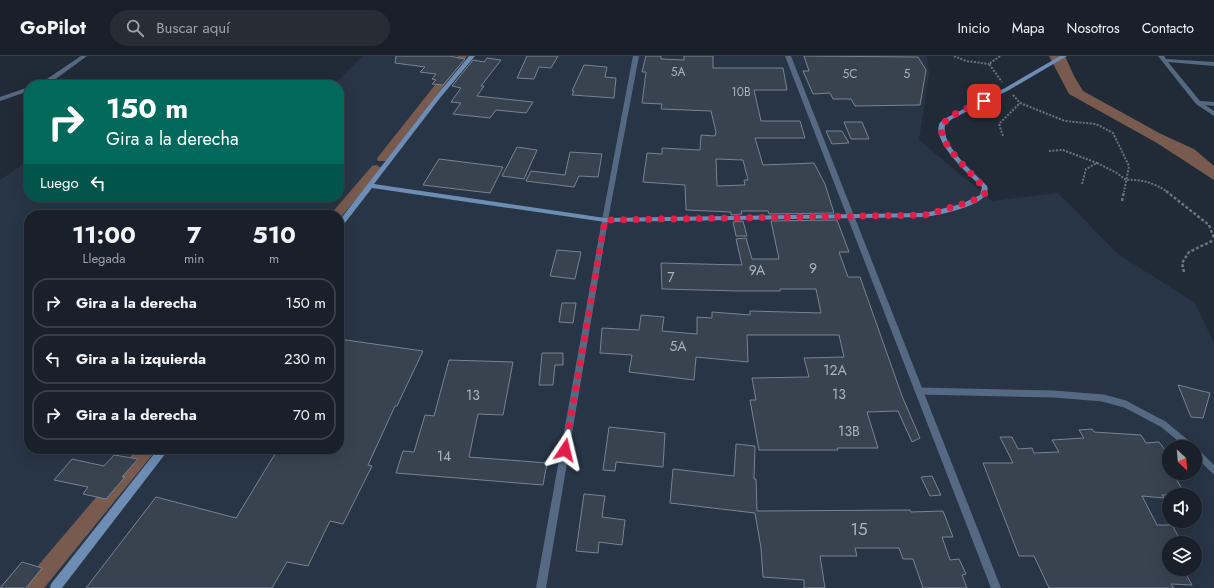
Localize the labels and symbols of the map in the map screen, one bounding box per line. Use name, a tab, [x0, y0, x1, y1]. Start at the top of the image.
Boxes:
house number: 5A	[671, 63, 685, 81]
house number: 5C	[843, 65, 858, 83]
house number: 5	[904, 65, 911, 83]
house number: 10B	[731, 83, 751, 101]
pin	[967, 84, 1001, 118]
house number: 9	[809, 258, 817, 278]
house number: 9A	[749, 260, 766, 280]
house number: 7	[667, 267, 675, 287]
house number: 5A	[669, 336, 687, 356]
house number: 12A	[823, 360, 848, 380]
house number: 13	[832, 384, 846, 404]
house number: 13	[466, 385, 480, 405]
house number: 13B	[838, 421, 860, 441]
position arrow	[544, 429, 586, 471]
north arrow	[1162, 440, 1202, 480]
house number: 14	[437, 446, 451, 466]
house number: 15	[850, 517, 868, 541]

